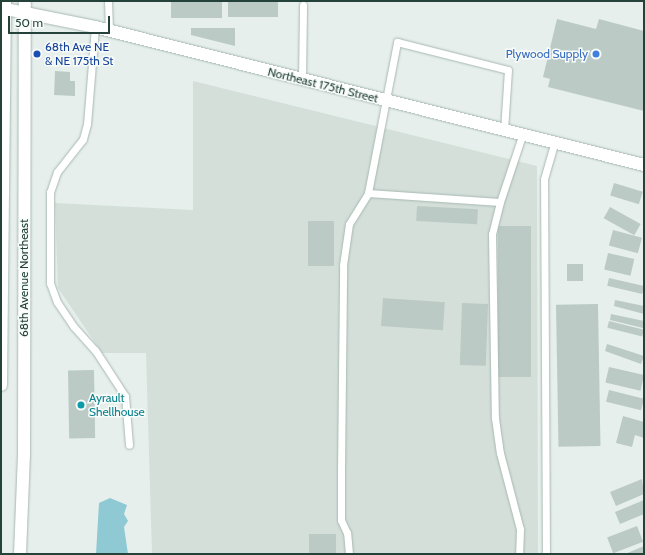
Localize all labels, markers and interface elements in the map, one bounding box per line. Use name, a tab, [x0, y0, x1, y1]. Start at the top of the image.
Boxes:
scale bar	[10, 8, 112, 34]
text: 50 m	[15, 15, 43, 30]
place label: 68th Ave NE & NE 175th St	[45, 40, 113, 68]
place label: Plywood Supply	[506, 47, 588, 61]
marker: 68th Ave NE & NE 175th St	[32, 49, 42, 59]
marker: Plywood Supply	[591, 49, 601, 59]
street label: Northeast 175th Street	[266, 64, 380, 106]
street label: 68th Avenue Northeast	[17, 219, 31, 337]
place label: Ayrault Shellhouse	[89, 391, 145, 419]
marker: Ayrault Shellhouse	[76, 400, 86, 410]

